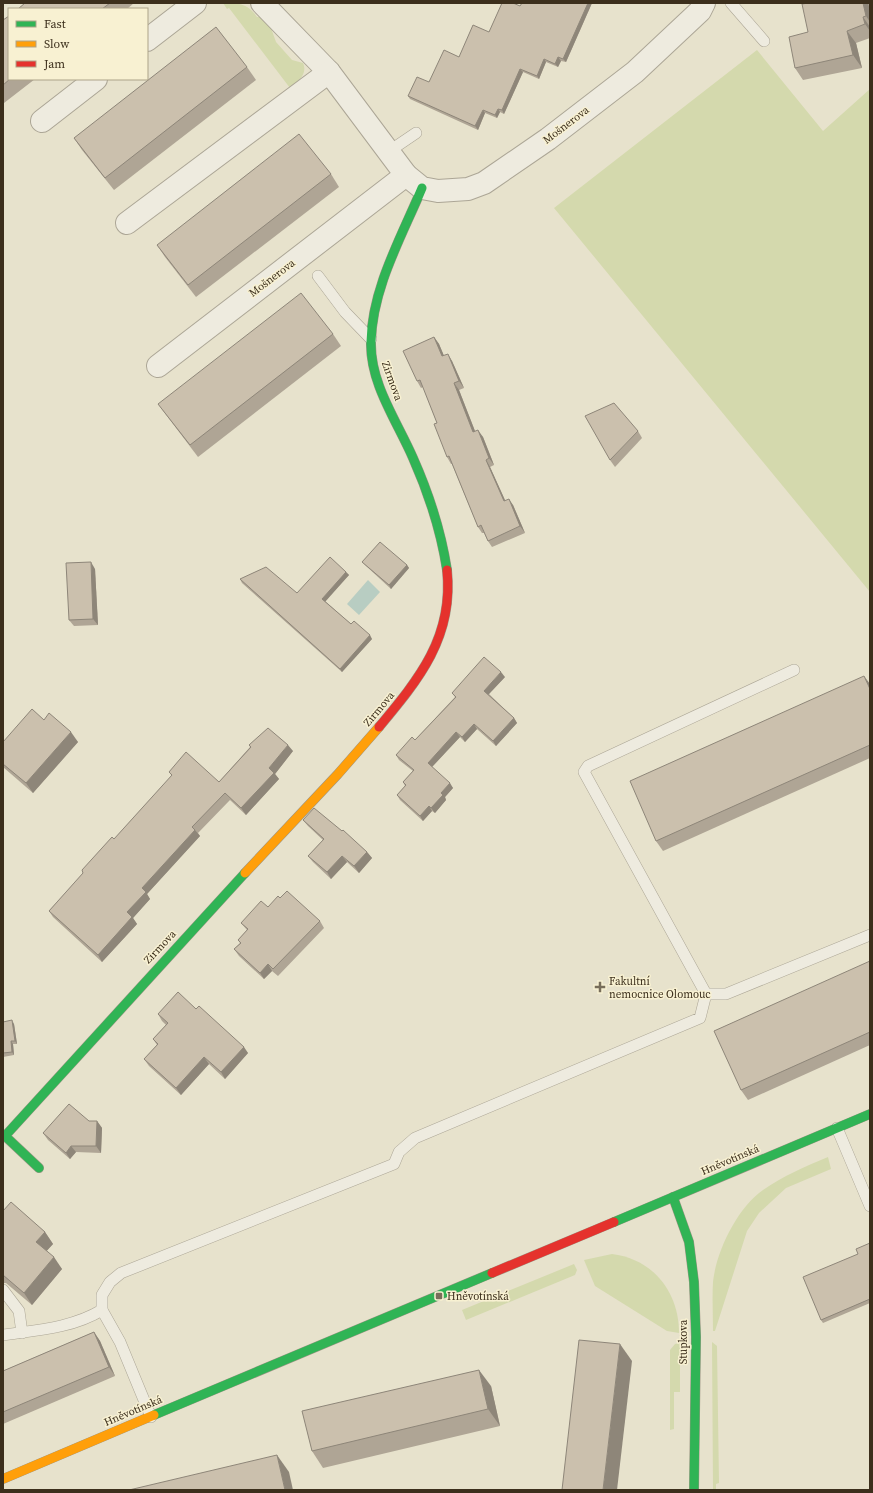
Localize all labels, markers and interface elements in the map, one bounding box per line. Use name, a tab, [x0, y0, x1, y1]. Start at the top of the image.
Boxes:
legend	[8, 8, 148, 80]
text: Fast	[44, 16, 66, 32]
text: Slow	[44, 36, 70, 52]
text: Jam	[43, 56, 65, 72]
street label: Mošnerova	[540, 102, 593, 147]
street label: Mošnerova	[246, 255, 299, 300]
street label: Zirmova	[378, 359, 406, 403]
street label: Zirmova	[360, 688, 398, 729]
street label: Zirmova	[141, 927, 180, 967]
place label: Fakultní nemocnice Olomouc	[609, 974, 711, 1002]
marker: Fakultní nemocnice Olomouc	[594, 981, 606, 993]
street label: Hněvotínská	[699, 1141, 762, 1179]
place label: Hněvotínská	[447, 1289, 509, 1304]
marker: Hněvotínská	[434, 1291, 444, 1301]
street label: Stupkova	[676, 1319, 691, 1364]
street label: Hněvotínská	[102, 1392, 165, 1430]

